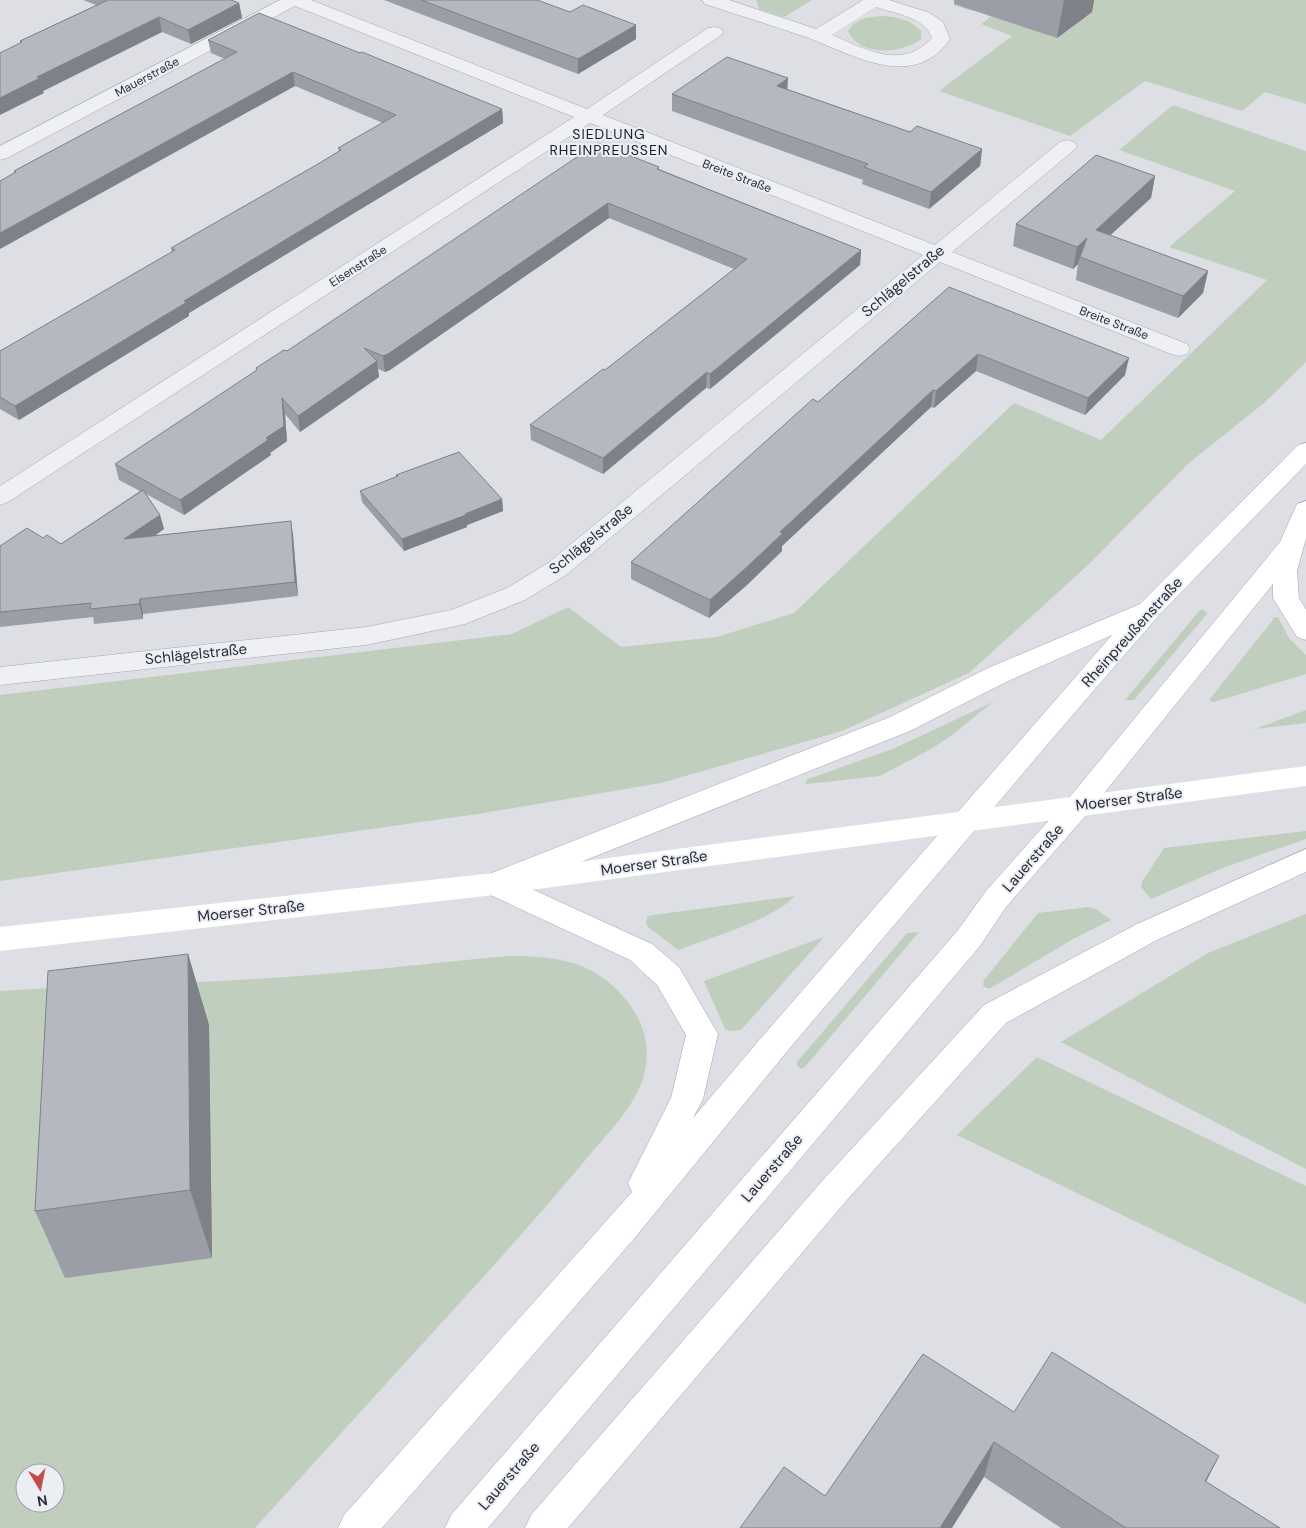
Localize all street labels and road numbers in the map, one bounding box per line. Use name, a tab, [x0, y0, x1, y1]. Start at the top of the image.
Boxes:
street label: Mauerstraße	[112, 53, 182, 101]
street label: Breite Straße	[700, 155, 774, 197]
street label: Schlägelstraße	[857, 240, 949, 322]
street label: Eisenstraße	[326, 241, 390, 291]
street label: Breite Straße	[1077, 302, 1151, 344]
street label: Schlägelstraße	[545, 499, 637, 579]
street label: Rheinpreußenstraße	[1077, 573, 1187, 691]
street label: Schlägelstraße	[144, 639, 248, 669]
street label: Moerser Straße	[1074, 783, 1184, 815]
street label: Lauerstraße	[998, 820, 1068, 896]
street label: Moerser Straße	[599, 846, 709, 880]
street label: Moerser Straße	[196, 895, 306, 927]
street label: Lauerstraße	[737, 1130, 807, 1206]
street label: Lauerstraße	[474, 1438, 544, 1514]

